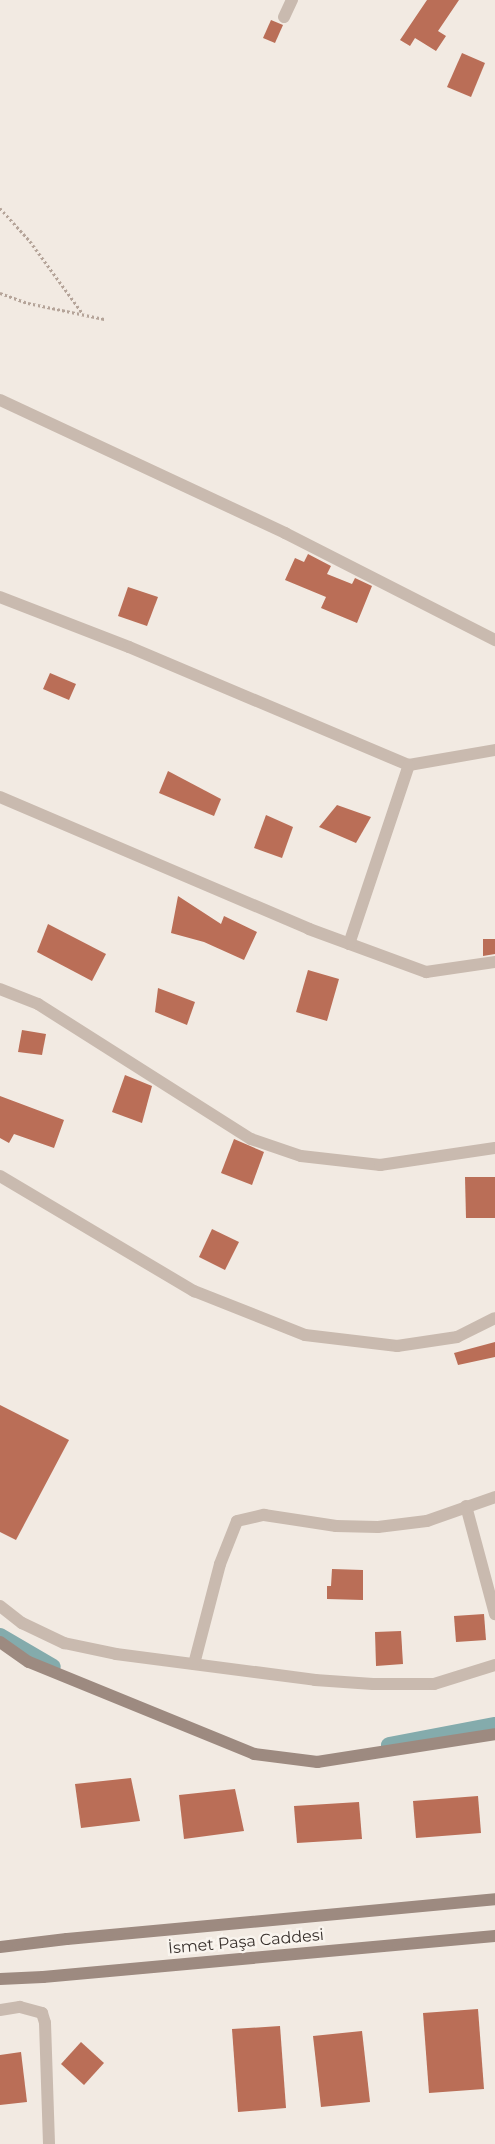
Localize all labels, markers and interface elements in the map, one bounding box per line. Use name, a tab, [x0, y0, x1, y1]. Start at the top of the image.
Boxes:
street label: İsmet Paşa Caddesi	[167, 1926, 325, 1958]

